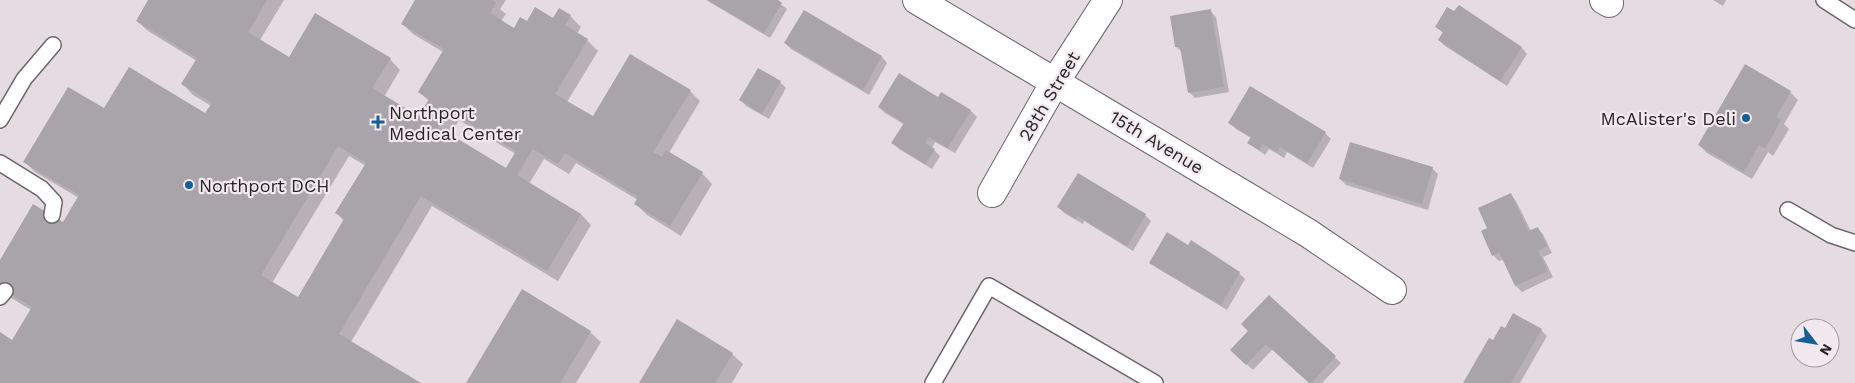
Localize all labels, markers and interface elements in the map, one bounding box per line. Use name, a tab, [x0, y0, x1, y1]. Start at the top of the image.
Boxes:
street label: 28th Street	[1014, 47, 1084, 145]
place label: Northport Medical Center	[389, 102, 521, 144]
street label: 15th Avenue	[1106, 106, 1208, 178]
place label: McAlister's Deli	[1600, 108, 1736, 129]
marker: McAlister's Deli	[1740, 112, 1752, 124]
marker: Northport Medical Center	[371, 115, 385, 129]
place label: Northport DCH	[199, 175, 329, 196]
marker: Northport DCH	[183, 179, 195, 191]
north arrow	[1790, 318, 1840, 368]
text: N	[1817, 341, 1836, 358]

